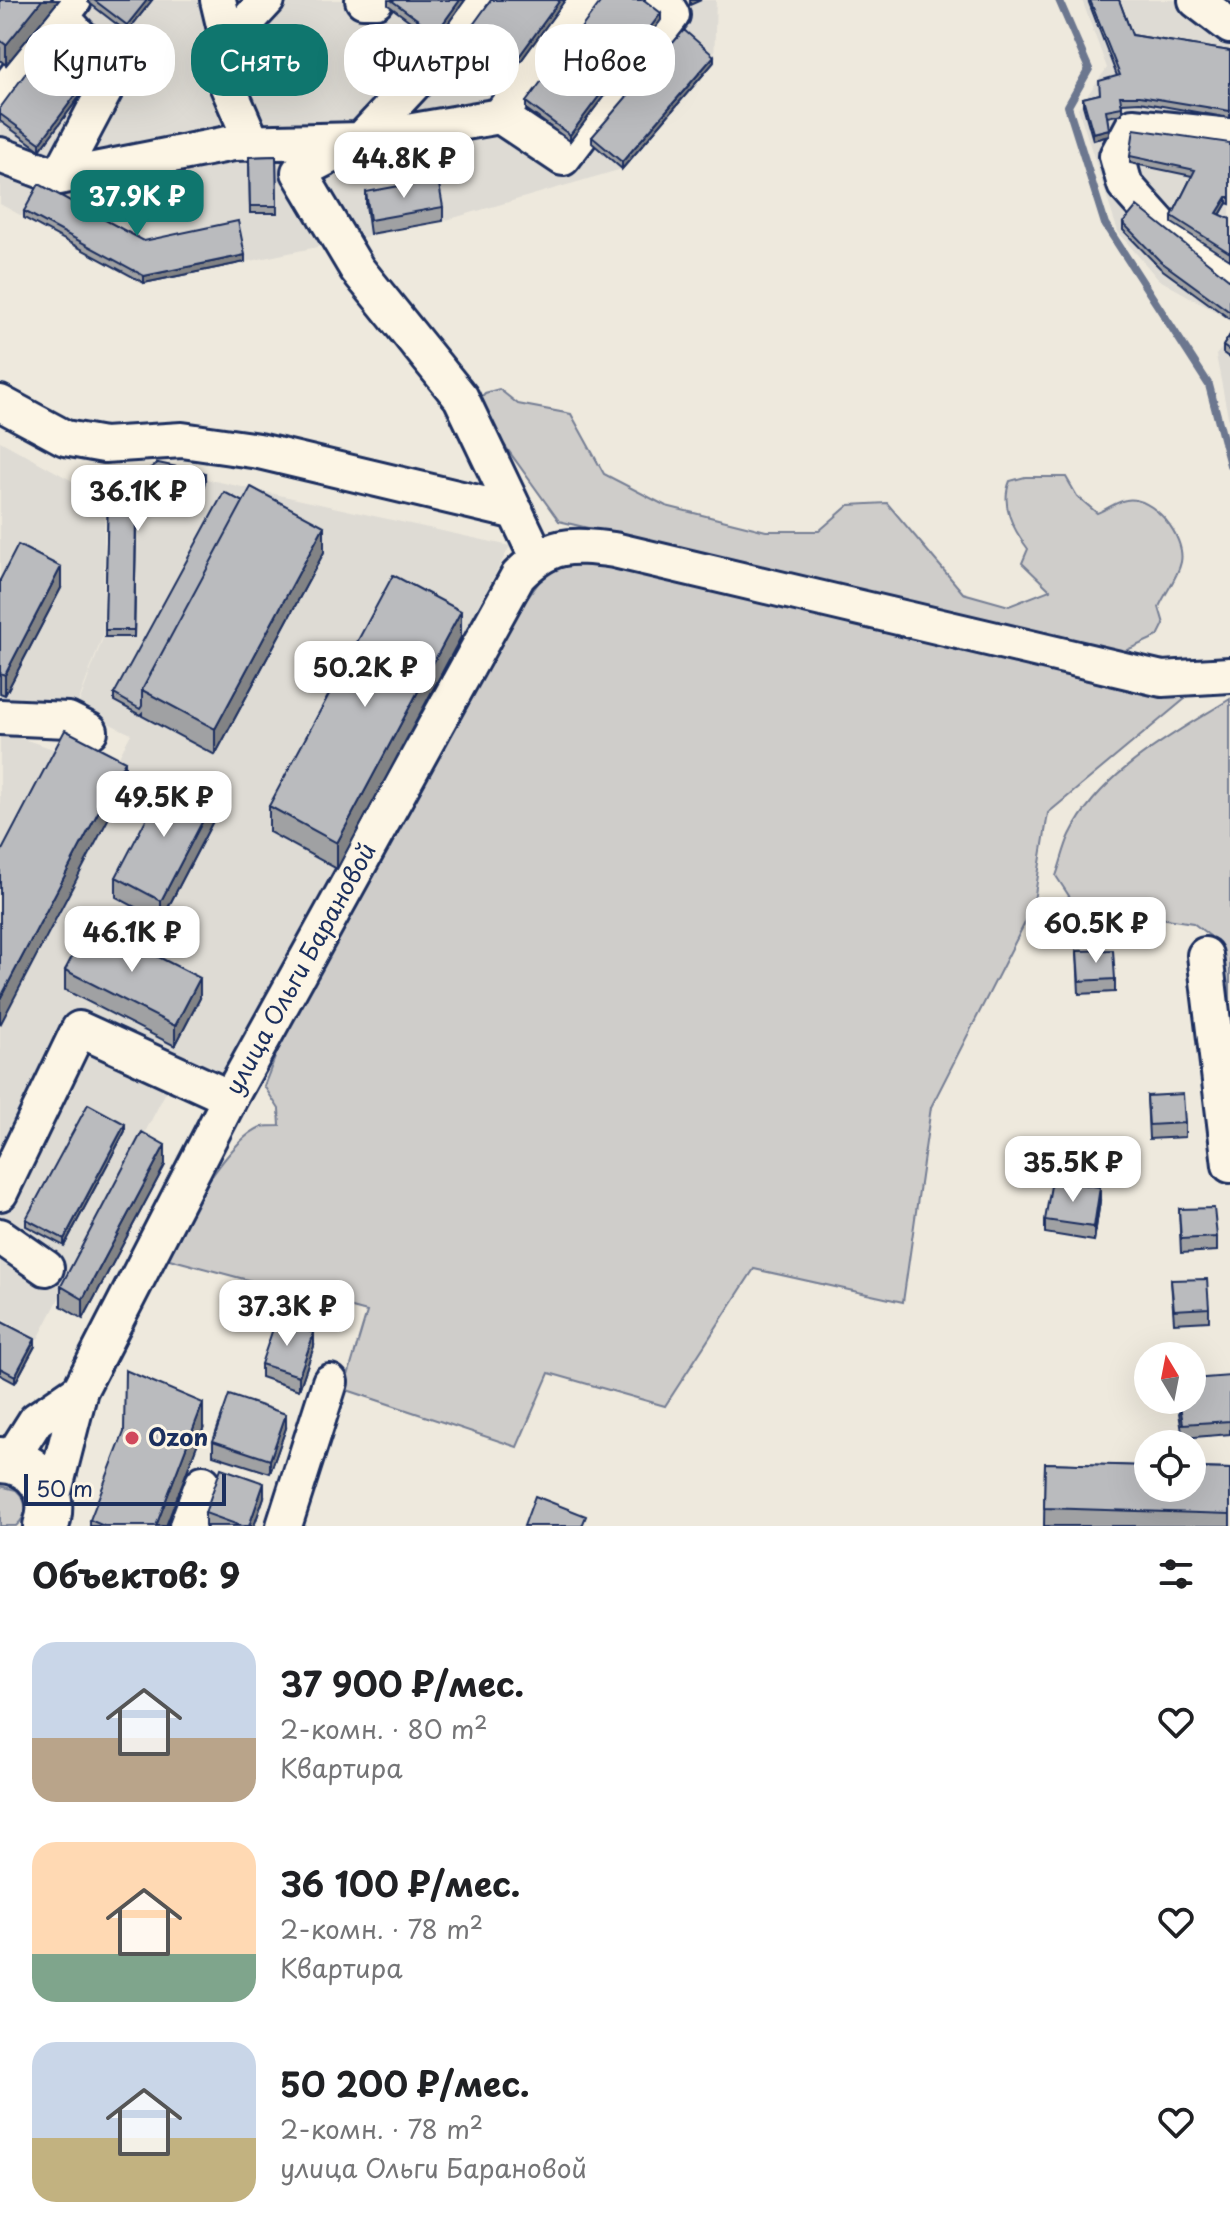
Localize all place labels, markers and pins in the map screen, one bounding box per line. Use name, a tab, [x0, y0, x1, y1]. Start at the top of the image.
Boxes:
pin: 44.8K ₽	[330, 132, 478, 200]
pin: 37.9K ₽	[63, 170, 211, 238]
pin: 36.1K ₽	[64, 465, 212, 533]
pin: 50.2K ₽	[291, 641, 439, 709]
pin: 49.5K ₽	[90, 771, 238, 839]
pin: 60.5K ₽	[1022, 897, 1170, 965]
pin: 46.1K ₽	[58, 906, 206, 974]
pin: 35.5K ₽	[999, 1136, 1147, 1204]
pin: 37.3K ₽	[213, 1280, 361, 1348]
place label: Ozon	[148, 1418, 208, 1454]
marker: Ozon	[123, 1429, 141, 1447]

